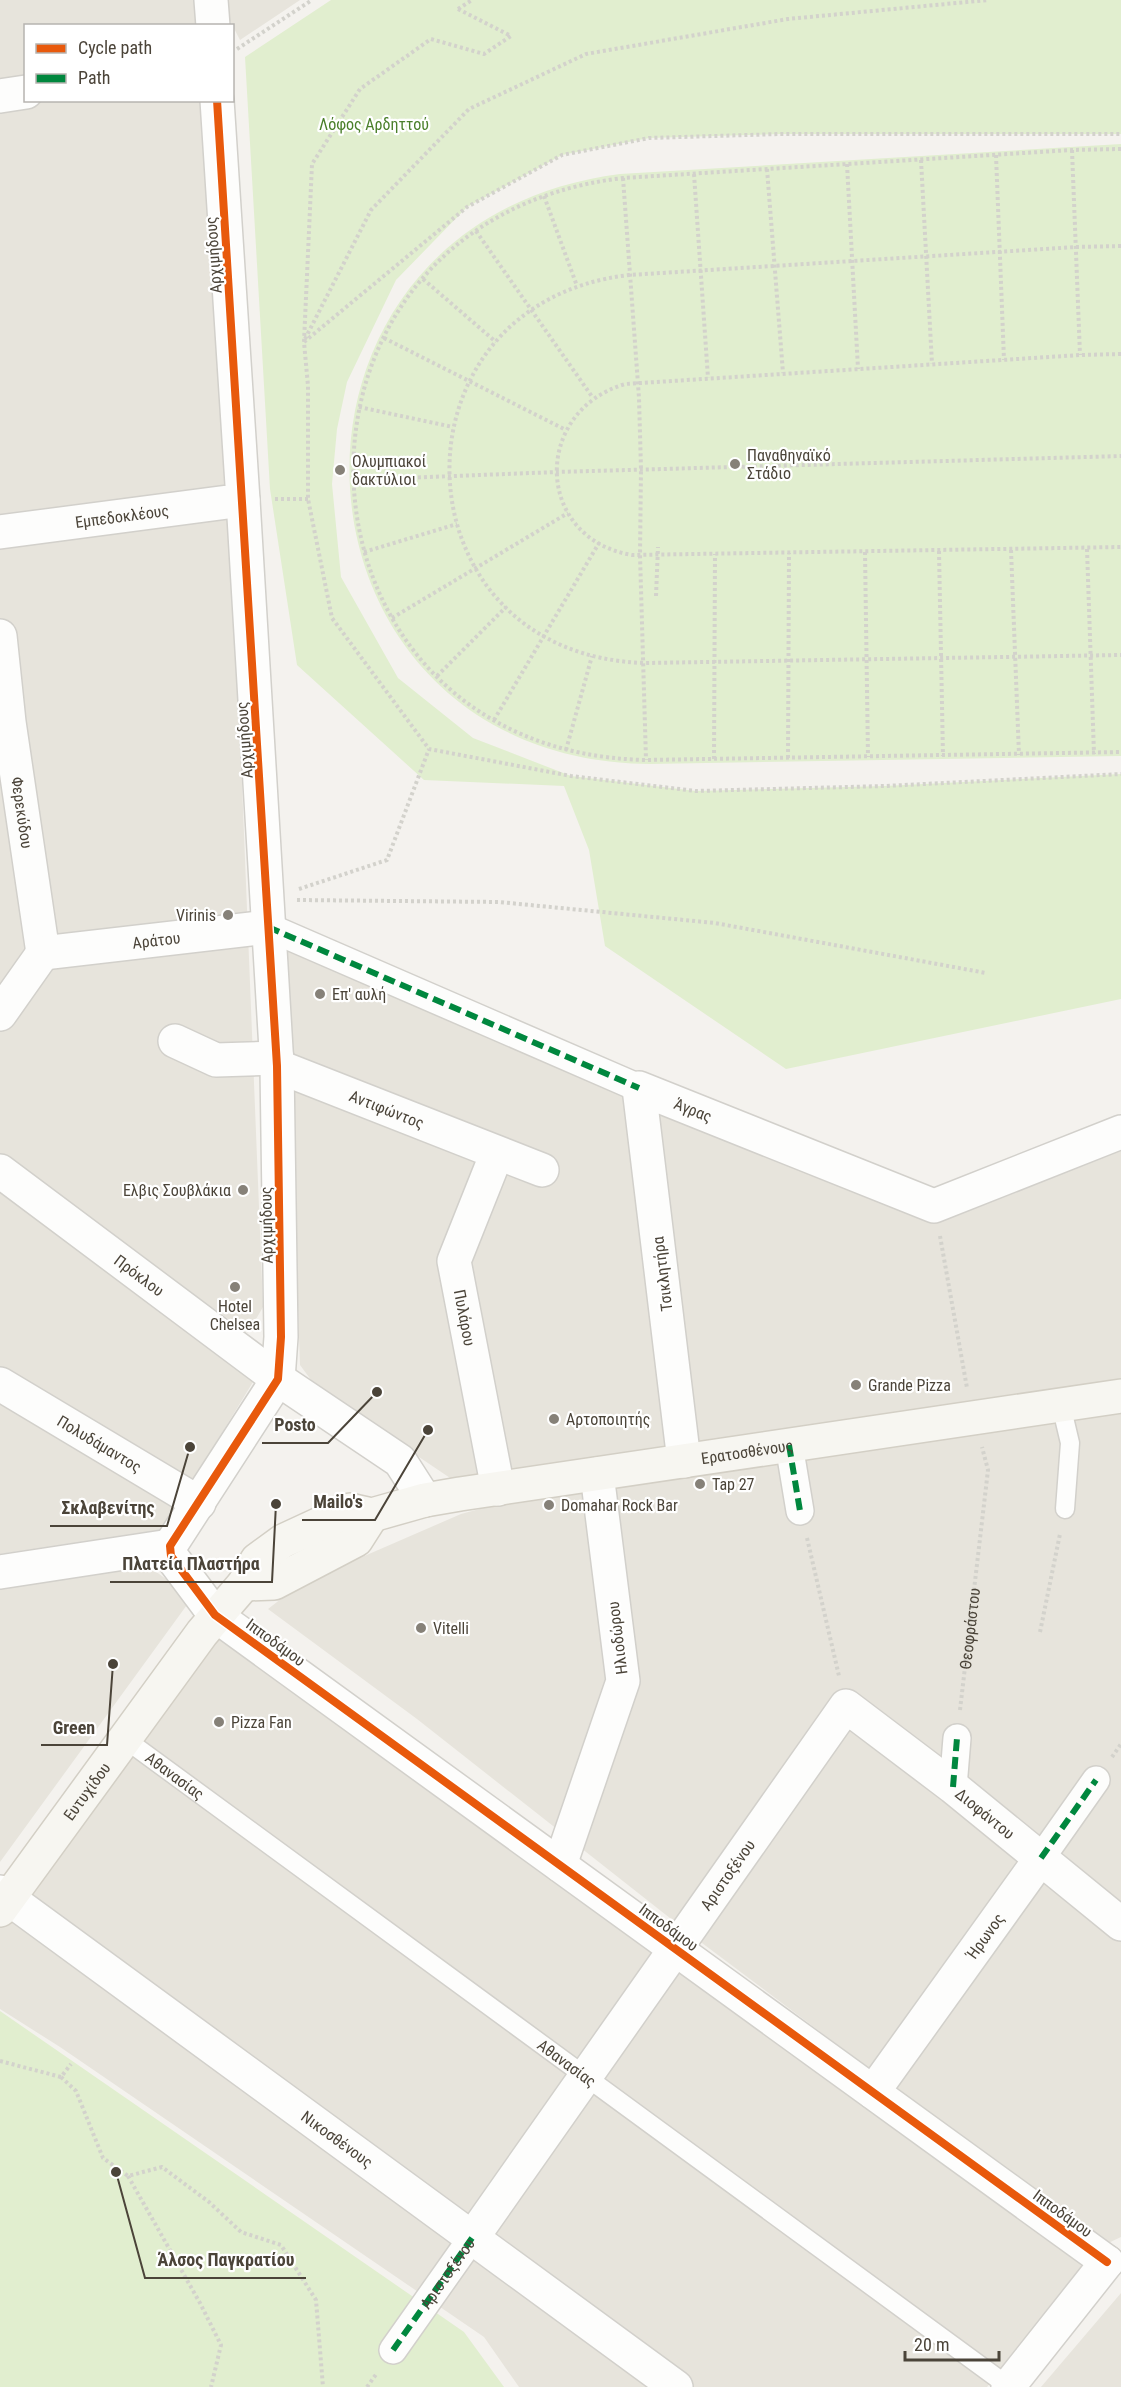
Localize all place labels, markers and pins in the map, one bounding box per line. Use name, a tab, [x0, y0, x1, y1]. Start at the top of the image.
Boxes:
place label: Παναθηναϊκό Στάδιο	[747, 446, 831, 483]
place label: Ολυμπιακοί δακτύλιοι	[352, 452, 427, 489]
marker: Παναθηναϊκό Στάδιο	[728, 457, 742, 471]
marker: Ολυμπιακοί δακτύλιοι	[333, 463, 347, 477]
place label: Virinis	[176, 906, 216, 925]
marker: Virinis	[221, 908, 235, 922]
place label: Επ' αυλή	[332, 985, 386, 1004]
marker: Επ' αυλή	[313, 987, 327, 1001]
place label: Ελβις Σουβλάκια	[123, 1181, 231, 1200]
marker: Ελβις Σουβλάκια	[236, 1183, 250, 1197]
marker: Hotel Chelsea	[228, 1280, 242, 1294]
place label: Hotel Chelsea	[210, 1297, 260, 1334]
place label: Grande Pizza	[868, 1376, 951, 1395]
marker: Grande Pizza	[849, 1378, 863, 1392]
callout: Posto	[262, 1407, 328, 1443]
place label: Αρτοποιητής	[566, 1410, 650, 1429]
marker: Αρτοποιητής	[547, 1412, 561, 1426]
place label: Tap 27	[712, 1475, 755, 1494]
marker: Tap 27	[693, 1477, 707, 1491]
callout: Mailo's	[302, 1484, 375, 1520]
callout: Σκλαβενίτης	[50, 1490, 167, 1526]
place label: Domahar Rock Bar	[561, 1496, 678, 1515]
marker: Domahar Rock Bar	[542, 1498, 556, 1512]
callout: Πλατεία Πλαστήρα	[110, 1546, 272, 1582]
place label: Vitelli	[433, 1619, 469, 1638]
marker: Vitelli	[414, 1621, 428, 1635]
callout: Green	[41, 1709, 107, 1745]
place label: Pizza Fan	[231, 1713, 292, 1732]
marker: Pizza Fan	[212, 1715, 226, 1729]
callout: Άλσος Παγκρατίου	[145, 2242, 306, 2278]

